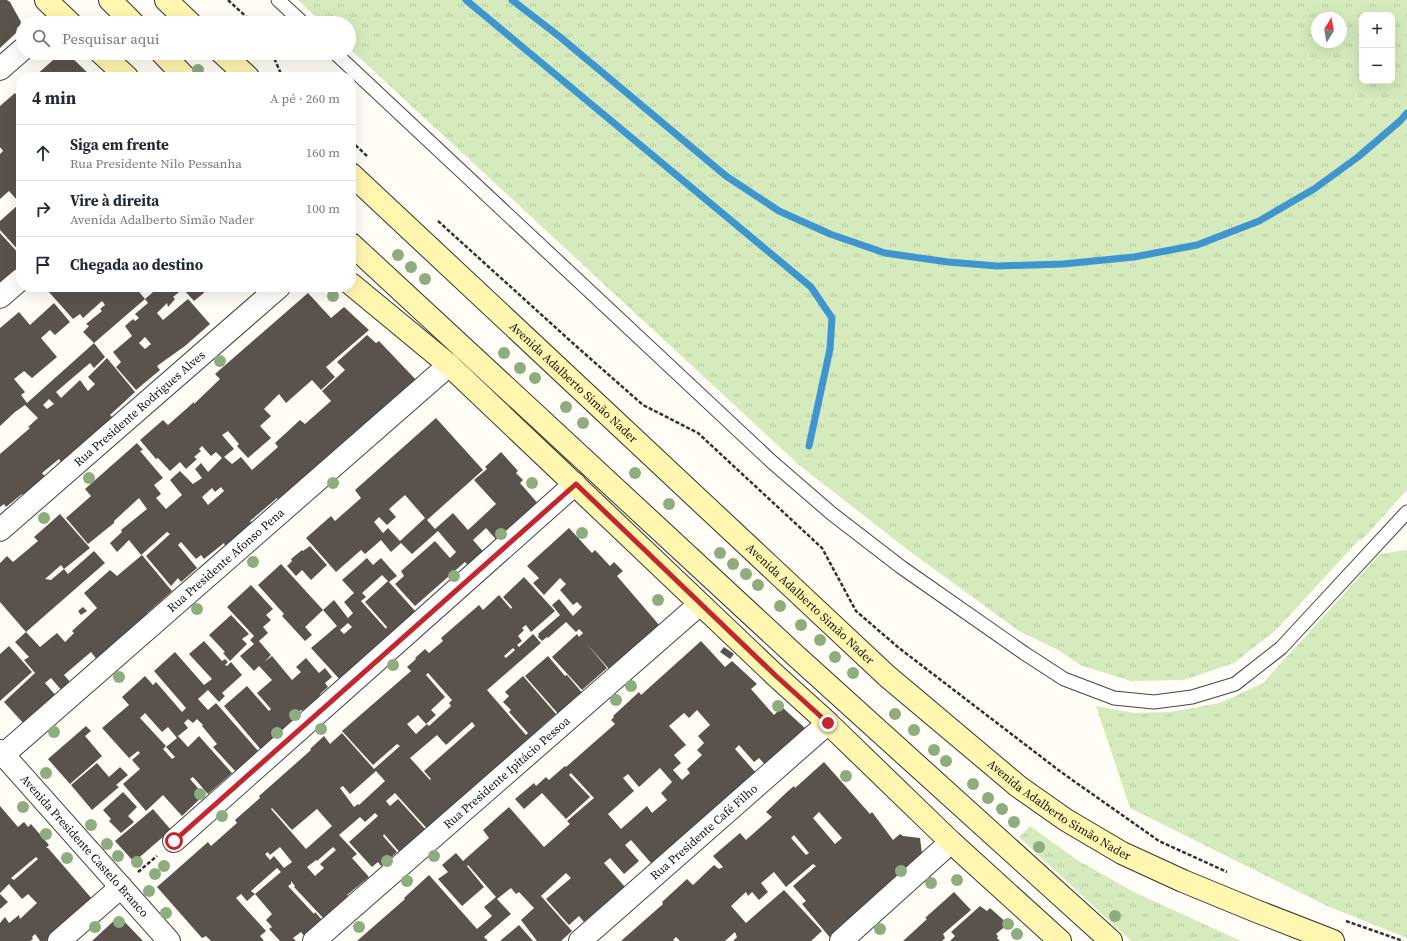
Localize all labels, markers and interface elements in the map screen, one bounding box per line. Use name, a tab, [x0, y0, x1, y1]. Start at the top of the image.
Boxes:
north arrow	[1311, 12, 1347, 48]
map controls	[1359, 12, 1395, 84]
button: +	[1359, 12, 1395, 48]
search box	[16, 16, 356, 60]
icon: search	[30, 27, 52, 49]
text: Pesquisar aqui	[62, 28, 159, 49]
button: −	[1359, 48, 1395, 84]
text: 4 min	[32, 86, 76, 110]
text: A pé · 260 m	[270, 90, 340, 107]
text: Siga em frente	[70, 134, 169, 155]
icon: ahead	[32, 142, 54, 164]
text: 160 m	[306, 144, 340, 161]
text: Rua Presidente Nilo Pessanha	[70, 155, 242, 172]
text: Vire à direita	[70, 190, 159, 211]
icon: right	[32, 198, 54, 220]
text: 100 m	[306, 200, 340, 217]
text: Avenida Adalberto Simão Nader	[70, 211, 254, 228]
icon: arrive	[32, 254, 54, 276]
text: Chegada ao destino	[70, 254, 203, 275]
street label: Avenida Adalberto Simão Nader	[506, 318, 641, 447]
street label: Rua Presidente Rodrigues Alves	[71, 347, 208, 470]
street label: Rua Presidente Afonso Pena	[164, 504, 288, 616]
street label: Avenida Adalberto Simão Nader	[742, 540, 878, 668]
street label: Rua Presidente Ipitácio Pessoa	[440, 712, 574, 832]
route end	[819, 714, 837, 732]
street label: Avenida Adalberto Simão Nader	[984, 756, 1133, 864]
street label: Avenida Presidente Castelo Branco	[17, 771, 152, 921]
street label: Rua Presidente Café Filho	[647, 780, 761, 884]
route start	[165, 832, 183, 850]

